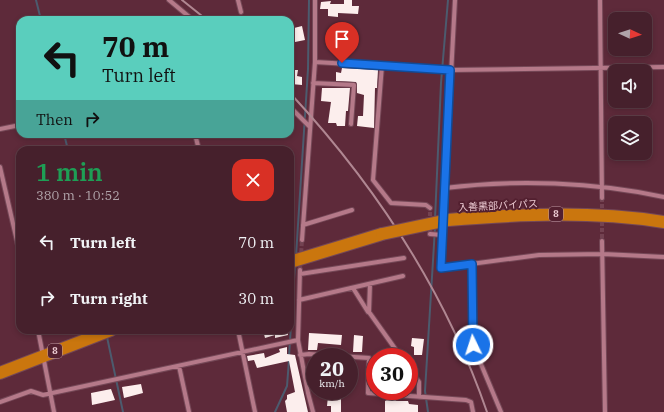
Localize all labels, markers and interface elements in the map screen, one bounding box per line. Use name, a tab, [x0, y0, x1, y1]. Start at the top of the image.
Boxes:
north arrow	[608, 12, 652, 56]
map controls	[608, 12, 652, 160]
pin	[325, 22, 359, 63]
text: 70 m	[102, 28, 169, 65]
icon: arrive	[331, 28, 353, 50]
icon: left	[36, 32, 88, 84]
text: Turn left	[102, 64, 176, 87]
button: sound	[608, 64, 652, 108]
icon: right	[81, 108, 103, 130]
text: Then	[36, 110, 73, 129]
button: layers	[608, 116, 652, 160]
text: 1 min	[36, 156, 103, 188]
button: close	[232, 159, 274, 201]
text: 380 m · 10:52	[36, 187, 120, 204]
street label: 入善黒部バイパス	[458, 197, 538, 214]
road number: 8	[549, 207, 563, 221]
icon: left	[36, 231, 58, 253]
text: Turn left	[70, 233, 136, 252]
text: 70 m	[238, 233, 274, 252]
icon: right	[36, 287, 58, 309]
text: Turn right	[70, 289, 148, 308]
text: 30 m	[238, 289, 274, 308]
position arrow	[452, 324, 494, 366]
road number: 8	[48, 344, 62, 358]
speed limit sign: 30	[366, 348, 418, 400]
text: 20	[320, 355, 344, 382]
text: km/h	[319, 377, 345, 390]

